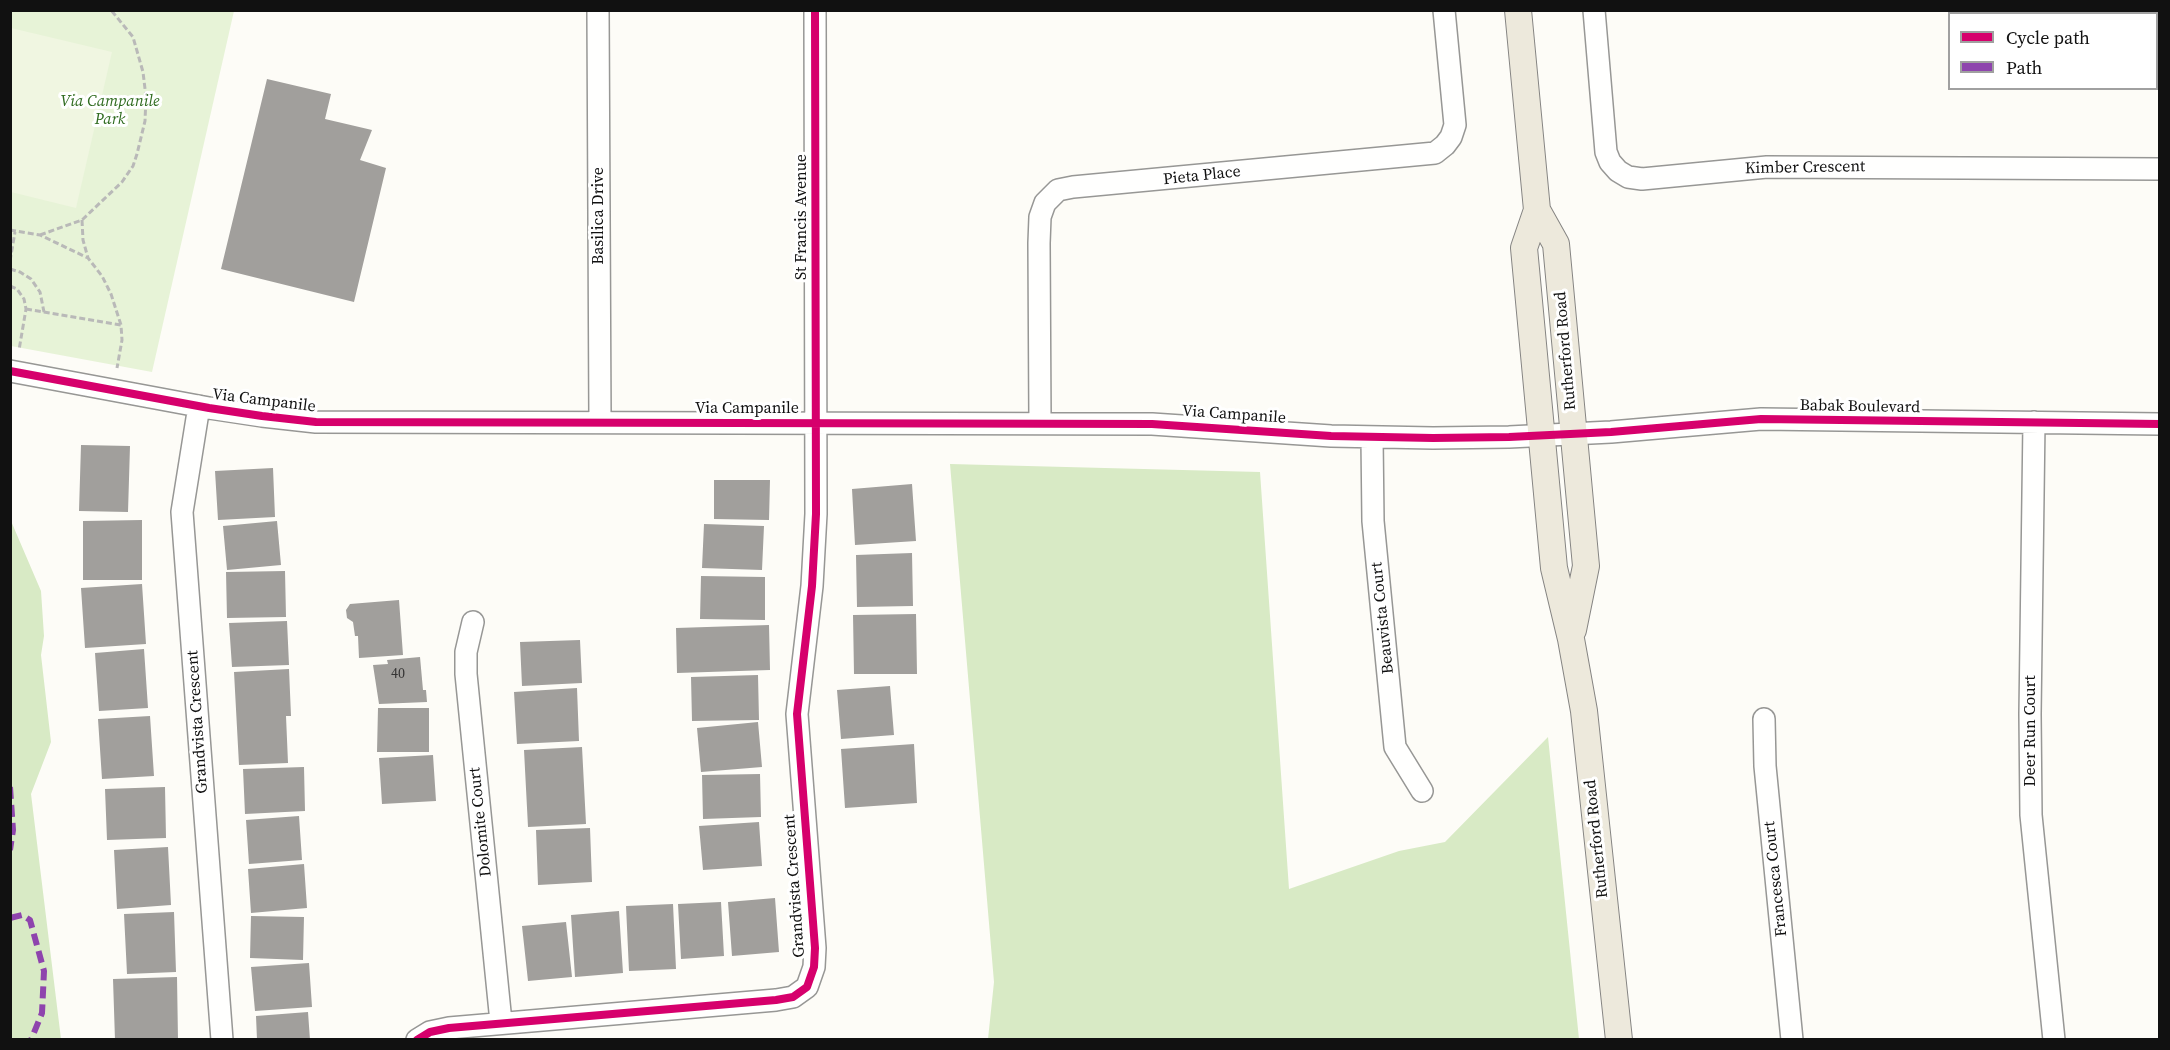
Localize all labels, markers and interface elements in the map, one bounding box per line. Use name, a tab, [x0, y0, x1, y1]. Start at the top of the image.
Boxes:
legend	[1948, 12, 2158, 90]
text: Cycle path	[2006, 25, 2090, 50]
text: Path	[2006, 55, 2042, 80]
park label: Via Campanile Park	[61, 92, 159, 130]
street label: St Francis Avenue	[792, 154, 812, 280]
street label: Kimber Crescent	[1745, 157, 1865, 179]
street label: Pieta Place	[1162, 162, 1242, 190]
street label: Basilica Drive	[589, 167, 609, 265]
street label: Rutherford Road	[1551, 291, 1581, 411]
street label: Via Campanile	[211, 385, 317, 417]
street label: Babak Boulevard	[1800, 396, 1920, 418]
street label: Via Campanile	[695, 399, 799, 419]
street label: Via Campanile	[1181, 402, 1287, 428]
street label: Beauvista Court	[1368, 561, 1398, 675]
street label: Grandvista Crescent	[183, 650, 213, 794]
house number: 40	[391, 666, 405, 682]
street label: Deer Run Court	[2021, 675, 2041, 787]
street label: Dolomite Court	[466, 766, 496, 878]
street label: Rutherford Road	[1581, 779, 1613, 899]
street label: Grandvista Crescent	[780, 814, 810, 958]
street label: Francesca Court	[1760, 820, 1792, 938]

